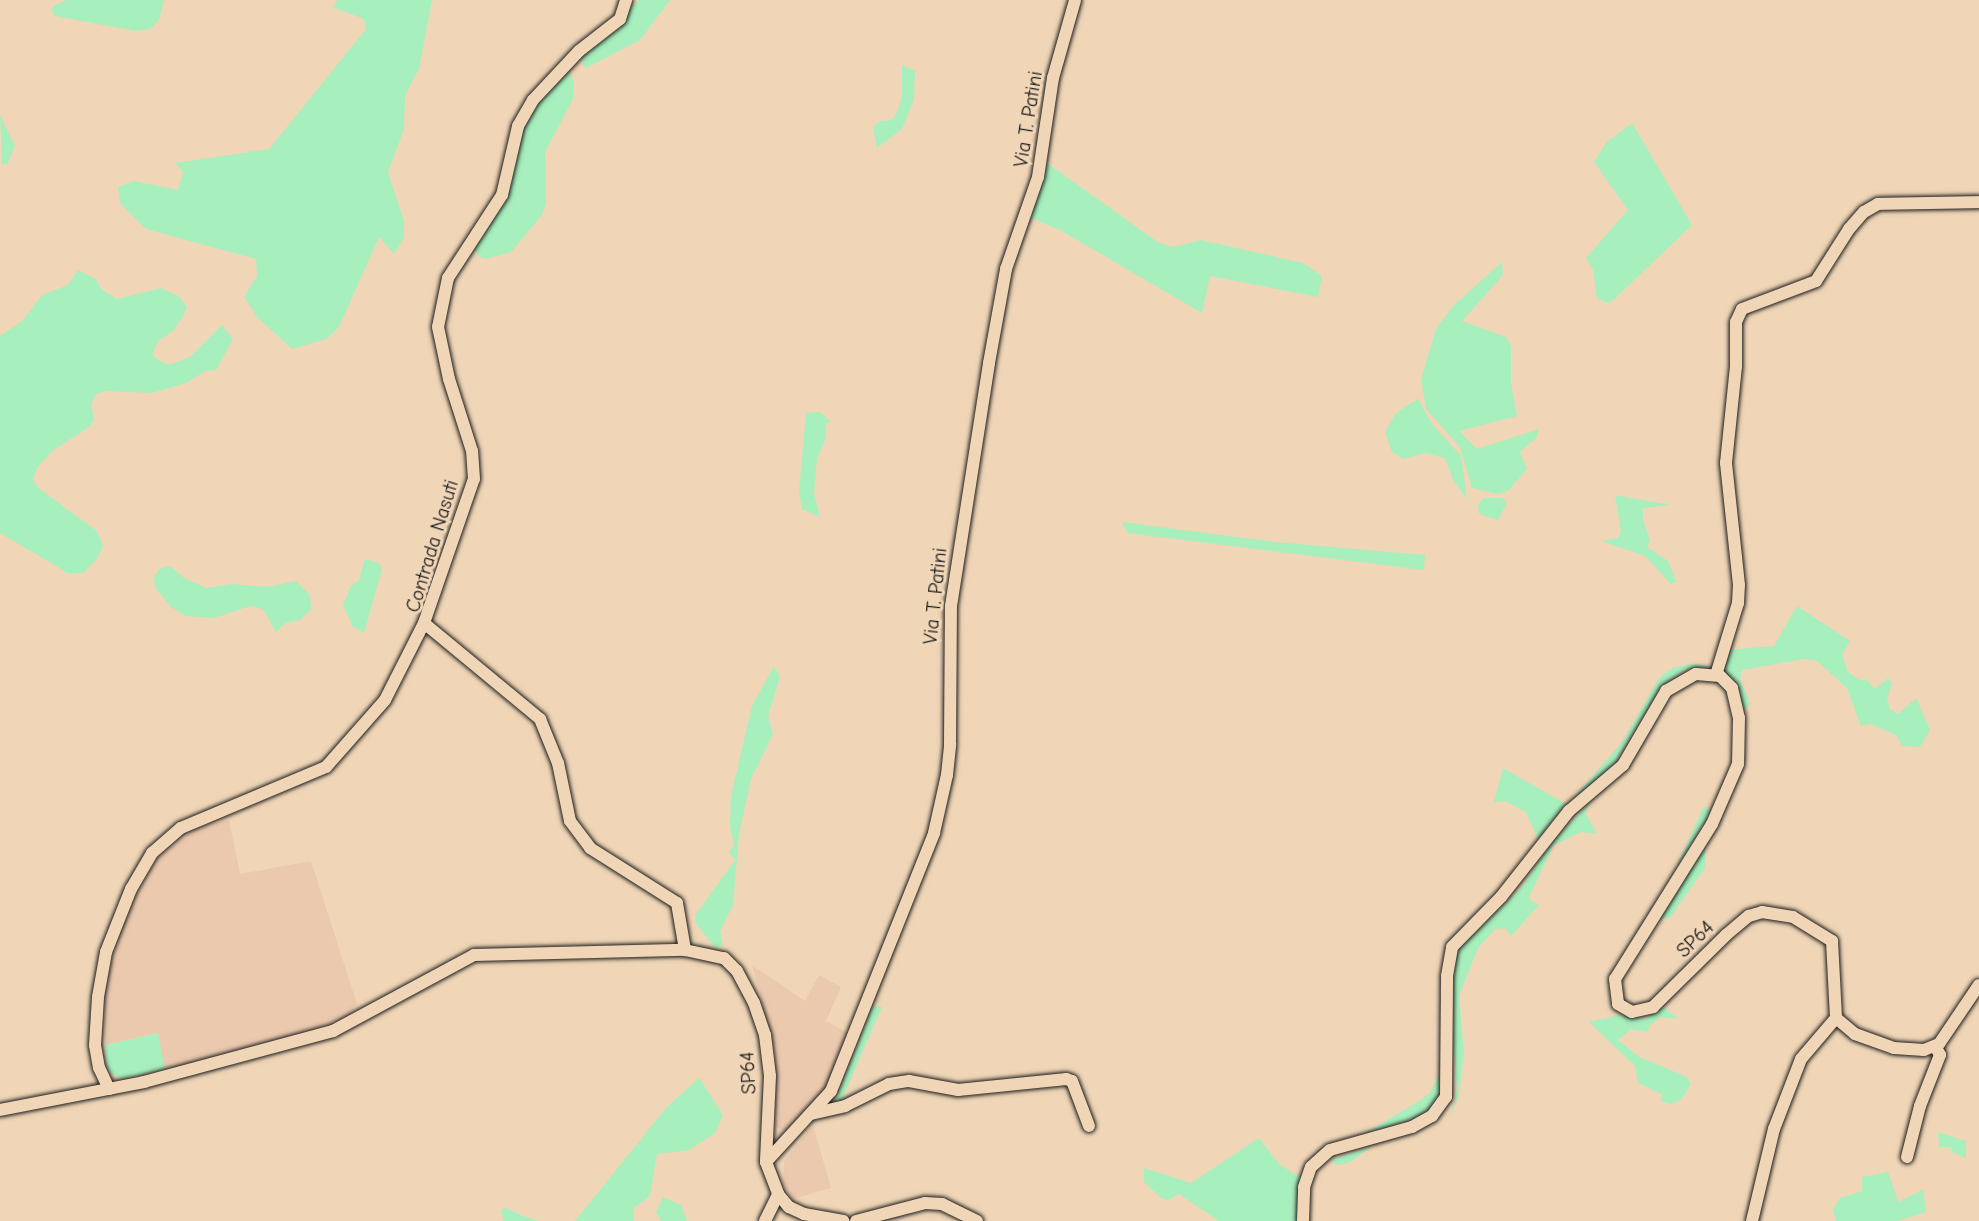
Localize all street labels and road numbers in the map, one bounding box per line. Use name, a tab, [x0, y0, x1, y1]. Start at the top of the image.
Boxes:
street label: Via T. Patini	[1009, 69, 1047, 169]
street label: Contrada Nasuti	[400, 477, 464, 615]
street label: Via T. Patini	[918, 546, 952, 646]
street label: SP64	[1671, 916, 1719, 962]
street label: SP64	[735, 1051, 761, 1095]

